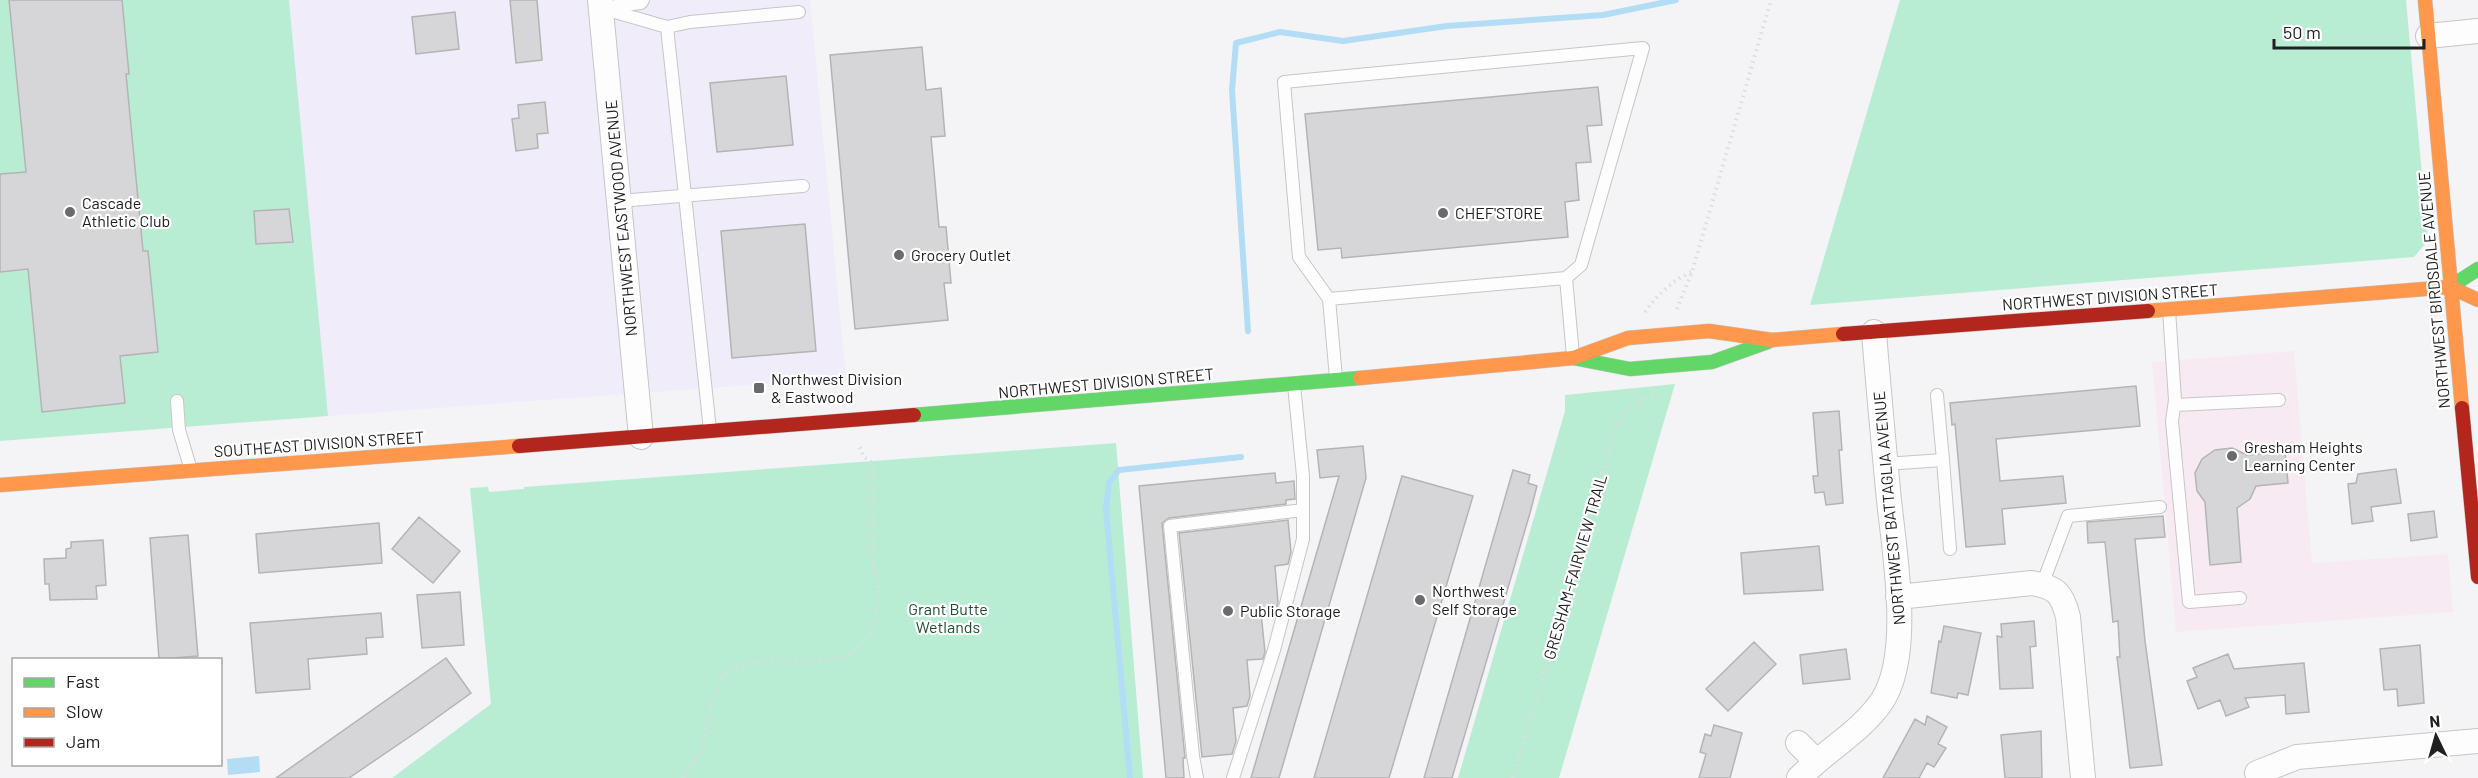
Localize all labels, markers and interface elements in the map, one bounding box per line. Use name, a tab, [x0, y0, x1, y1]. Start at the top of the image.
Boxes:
scale bar	[2274, 12, 2424, 50]
text: 50 m	[2283, 21, 2321, 43]
street label: NORTHWEST EASTWOOD AVENUE	[601, 99, 640, 337]
street label: NORTHWEST BIRDSDALE AVENUE	[2414, 171, 2453, 409]
place label: Cascade Athletic Club	[82, 193, 170, 230]
place label: CHEF'STORE	[1455, 203, 1543, 222]
marker: Cascade Athletic Club	[63, 205, 77, 219]
marker: CHEF'STORE	[1436, 206, 1450, 220]
place label: Grocery Outlet	[911, 245, 1011, 264]
marker: Grocery Outlet	[892, 248, 906, 262]
street label: NORTHWEST DIVISION STREET	[2001, 279, 2219, 314]
street label: NORTHWEST DIVISION STREET	[997, 364, 1215, 401]
place label: Northwest Division & Eastwood	[771, 369, 902, 406]
marker: Northwest Division & Eastwood	[752, 381, 766, 395]
street label: NORTHWEST BATTAGLIA AVENUE	[1869, 390, 1908, 626]
street label: SOUTHEAST DIVISION STREET	[213, 427, 425, 460]
place label: Gresham Heights Learning Center	[2244, 437, 2363, 474]
marker: Gresham Heights Learning Center	[2225, 449, 2239, 463]
street label: GRESHAM-FAIRVIEW TRAIL	[1539, 472, 1610, 662]
place label: Northwest Self Storage	[1432, 581, 1517, 618]
marker: Northwest Self Storage	[1413, 593, 1427, 607]
park label: Grant Butte Wetlands	[908, 599, 988, 636]
place label: Public Storage	[1240, 601, 1341, 620]
marker: Public Storage	[1221, 604, 1235, 618]
legend	[12, 658, 222, 766]
text: Fast	[66, 670, 100, 692]
text: Slow	[66, 700, 103, 722]
north arrow	[2406, 706, 2466, 766]
text: N	[2429, 711, 2441, 730]
text: Jam	[66, 730, 100, 752]

